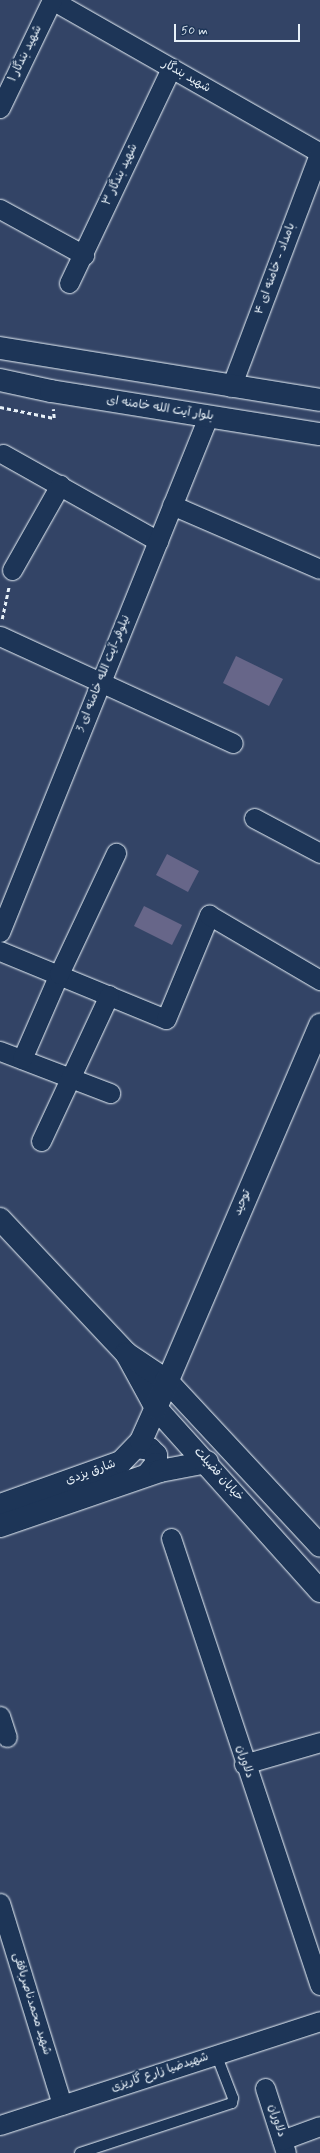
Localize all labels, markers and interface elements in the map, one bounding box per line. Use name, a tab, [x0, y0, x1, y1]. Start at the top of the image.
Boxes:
scale bar	[176, 16, 302, 42]
street label: شهید بندگار ۱	[6, 23, 46, 85]
text: 50 m	[181, 23, 208, 39]
street label: شهید بندگار	[159, 57, 213, 97]
street label: شهید بندگار ۳	[100, 142, 142, 208]
street label: بامداد - خامنه ای ۴	[253, 221, 299, 317]
street label: بلوار آیت الله خامنه ای	[105, 393, 215, 425]
street label: نیلوفر-آیت الله خامنه ای 3	[74, 613, 134, 735]
street label: توحید	[231, 1188, 255, 1218]
street label: خیابان فضیلت	[190, 1445, 246, 1505]
street label: شارق یزدی	[64, 1457, 118, 1489]
street label: دلاوران	[232, 1744, 256, 1780]
street label: شهید محمدناصربافقی	[9, 1951, 53, 2057]
street label: شهیدضیا زارع گاریزی	[109, 2050, 211, 2096]
street label: دلاوران	[264, 2103, 288, 2139]

